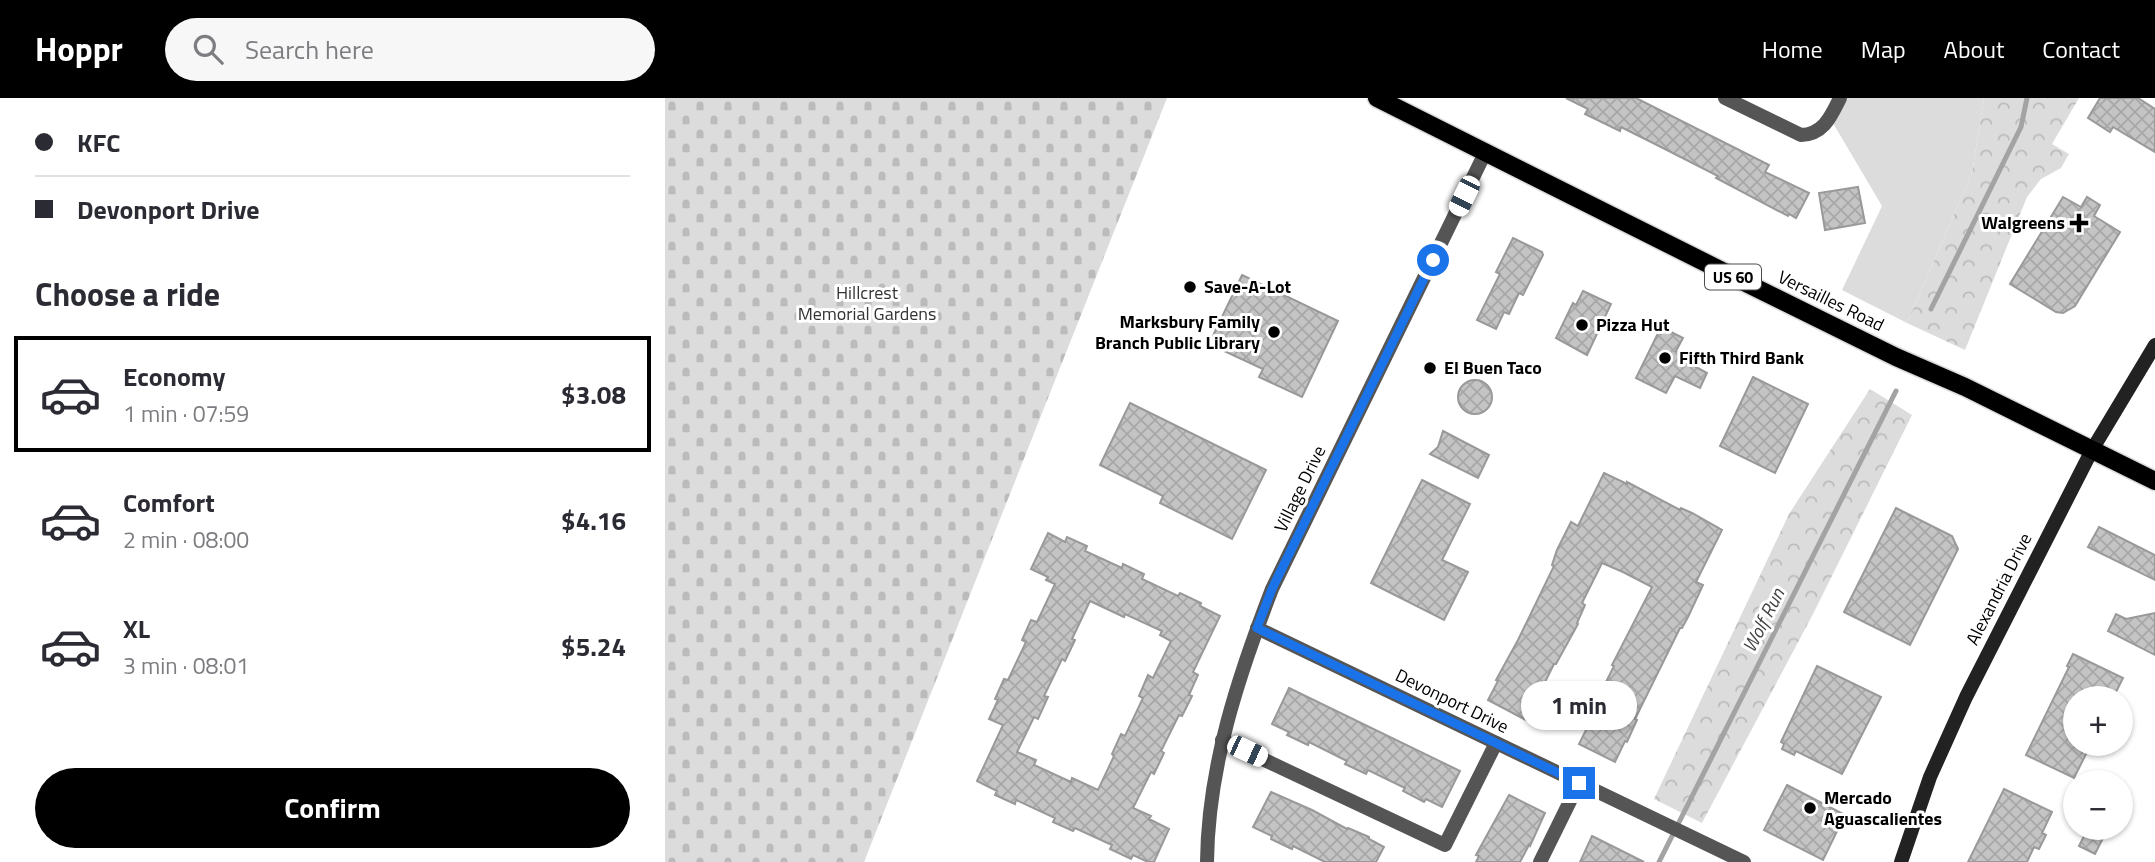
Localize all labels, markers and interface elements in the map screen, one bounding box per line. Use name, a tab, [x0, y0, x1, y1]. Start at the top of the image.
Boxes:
search box	[165, 18, 655, 81]
text: Hoppr	[35, 24, 123, 74]
icon: search	[189, 30, 227, 68]
text: Search here	[245, 30, 374, 69]
text: Home	[1762, 31, 1823, 67]
text: Map	[1861, 31, 1906, 67]
text: About	[1944, 31, 2004, 67]
text: Contact	[2042, 31, 2120, 67]
text: KFC	[77, 123, 120, 162]
car	[1446, 173, 1483, 219]
text: Devonport Drive	[77, 190, 260, 229]
place label: Walgreens	[1981, 209, 2065, 236]
marker: Walgreens	[2071, 215, 2087, 231]
route start	[1417, 244, 1449, 276]
street label: Versailles Road	[1774, 263, 1889, 338]
road number: US 60	[1705, 265, 1761, 290]
text: Choose a ride	[35, 270, 220, 318]
place label: Save-A-Lot	[1204, 273, 1291, 300]
park label: Hillcrest Memorial Gardens	[798, 279, 936, 327]
marker: Save-A-Lot	[1182, 279, 1198, 295]
place label: Marksbury Family Branch Public Library	[1095, 308, 1260, 356]
place label: Pizza Hut	[1596, 311, 1670, 338]
marker: Pizza Hut	[1574, 317, 1590, 333]
marker: Marksbury Family Branch Public Library	[1266, 324, 1282, 340]
place label: Fifth Third Bank	[1679, 344, 1805, 371]
marker: Fifth Third Bank	[1657, 350, 1673, 366]
place label: El Buen Taco	[1444, 354, 1542, 381]
text: Economy	[123, 357, 225, 396]
marker: El Buen Taco	[1422, 360, 1438, 376]
icon: car	[39, 363, 102, 426]
text: $3.08	[561, 375, 626, 414]
text: 1 min · 07:59	[123, 396, 249, 431]
street label: Village Drive	[1267, 441, 1332, 537]
text: Comfort	[123, 483, 215, 522]
icon: car	[39, 489, 102, 552]
text: $4.16	[561, 501, 626, 540]
text: 2 min · 08:00	[123, 522, 249, 557]
street label: Alexandria Drive	[1959, 528, 2038, 650]
water label: Wolf Run	[1734, 582, 1791, 657]
text: XL	[123, 609, 150, 648]
icon: car	[39, 615, 102, 678]
text: $5.24	[561, 627, 626, 666]
text: 3 min · 08:01	[123, 648, 249, 683]
street label: Devonport Drive	[1391, 661, 1513, 740]
callout: 1 min	[1521, 682, 1637, 730]
map controls	[2063, 686, 2133, 840]
button: +	[2063, 686, 2133, 756]
text: 1 min	[1551, 688, 1607, 723]
car	[1224, 733, 1271, 769]
route end	[1563, 767, 1595, 799]
button: Confirm	[35, 768, 630, 848]
button: −	[2063, 770, 2133, 840]
place label: Mercado Aguascalientes	[1824, 784, 1942, 832]
marker: Mercado Aguascalientes	[1802, 800, 1818, 816]

